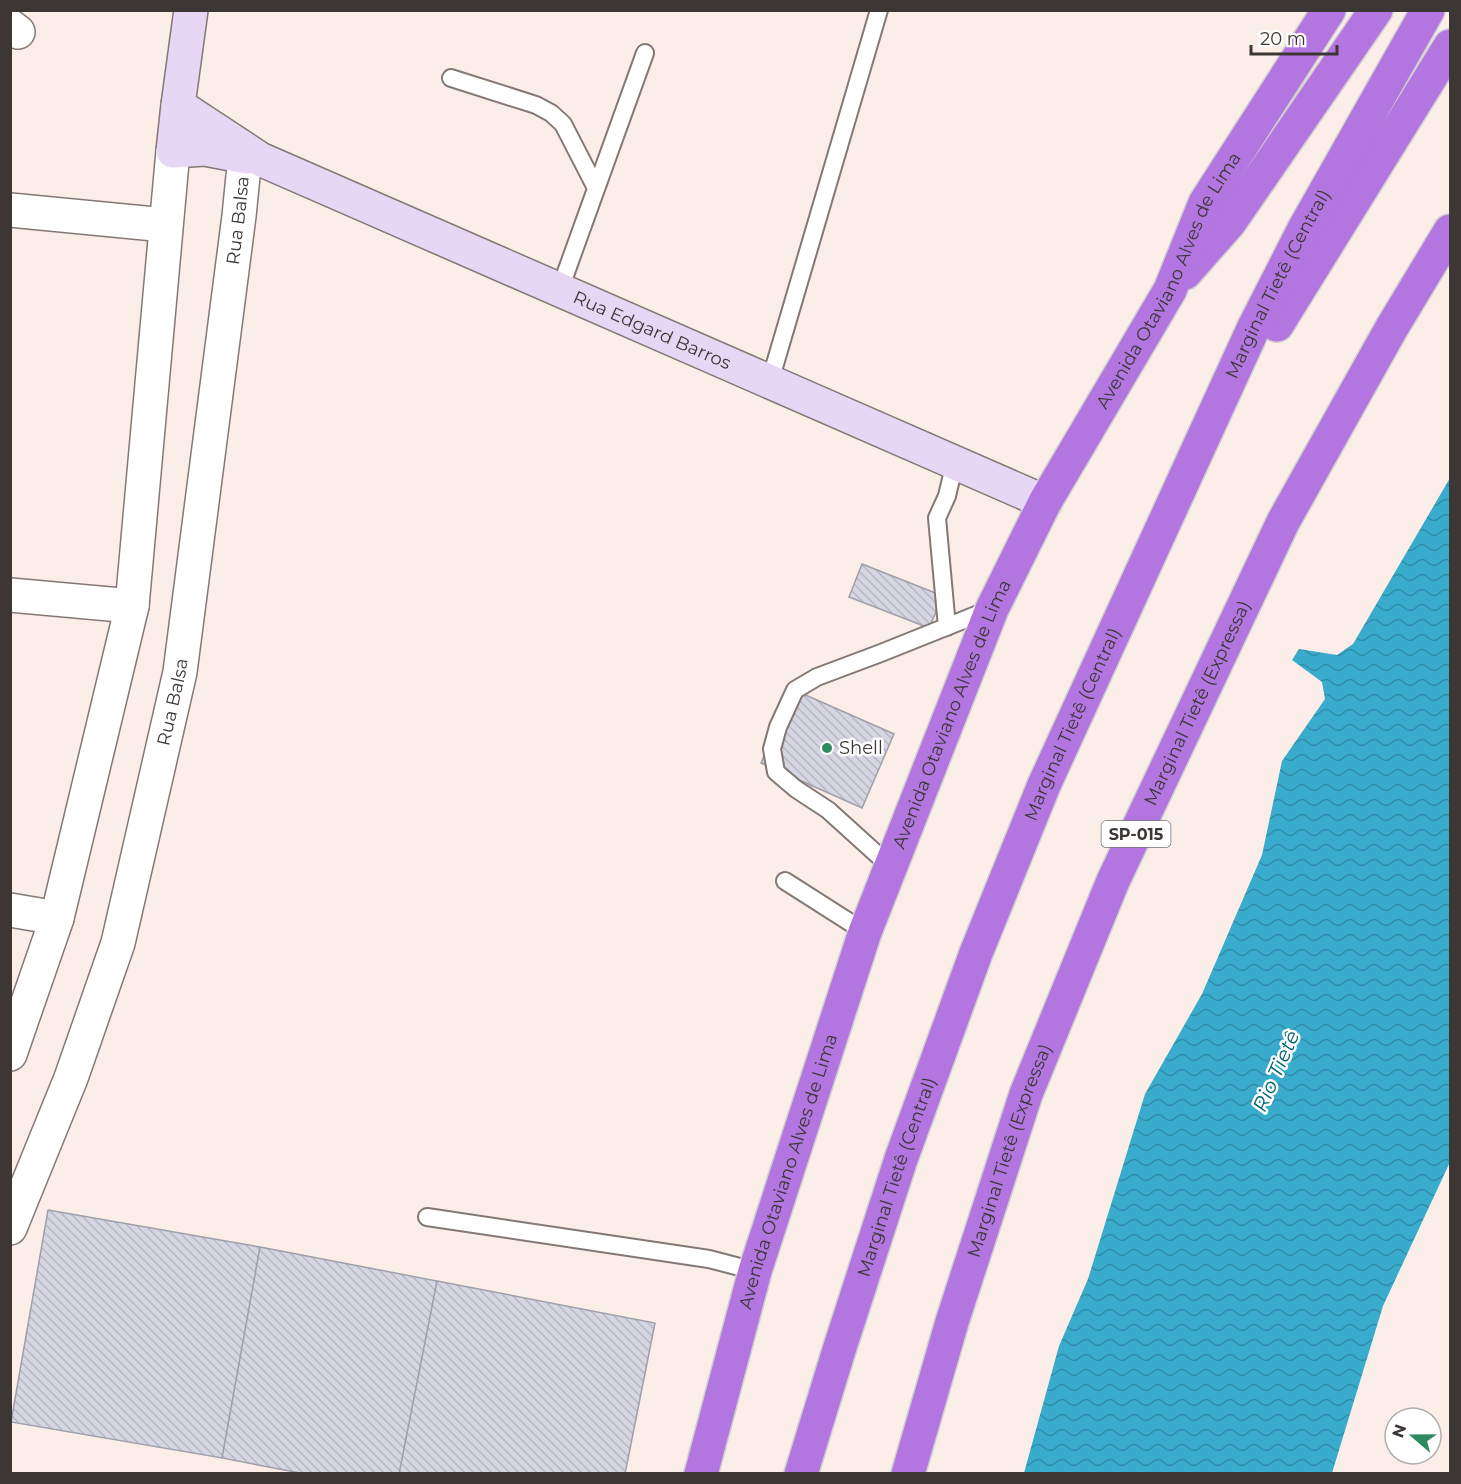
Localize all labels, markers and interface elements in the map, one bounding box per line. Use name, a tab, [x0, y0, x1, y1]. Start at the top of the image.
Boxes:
scale bar	[1251, 18, 1336, 56]
text: 20 m	[1260, 28, 1306, 50]
street label: Avenida Otaviano Alves de Lima	[1091, 148, 1246, 413]
street label: Rua Balsa	[222, 175, 254, 266]
street label: Marginal Tietê (Central)	[1221, 185, 1335, 382]
street label: Rua Edgard Barros	[570, 286, 734, 374]
street label: Avenida Otaviano Alves de Lima	[888, 576, 1016, 852]
street label: Marginal Tietê (Expressa)	[1139, 597, 1255, 809]
street label: Marginal Tietê (Central)	[1020, 624, 1126, 824]
street label: Rua Balsa	[152, 657, 193, 748]
place label: Shell	[839, 737, 883, 759]
marker: Shell	[820, 741, 834, 755]
road number: SP-015	[1102, 821, 1170, 847]
water label: Rio Tietê	[1247, 1027, 1305, 1115]
street label: Avenida Otaviano Alves de Lima	[734, 1031, 842, 1312]
street label: Marginal Tietê (Expressa)	[963, 1040, 1056, 1260]
street label: Marginal Tietê (Central)	[852, 1074, 941, 1280]
north arrow	[1383, 1406, 1443, 1466]
text: N	[1388, 1422, 1411, 1440]

